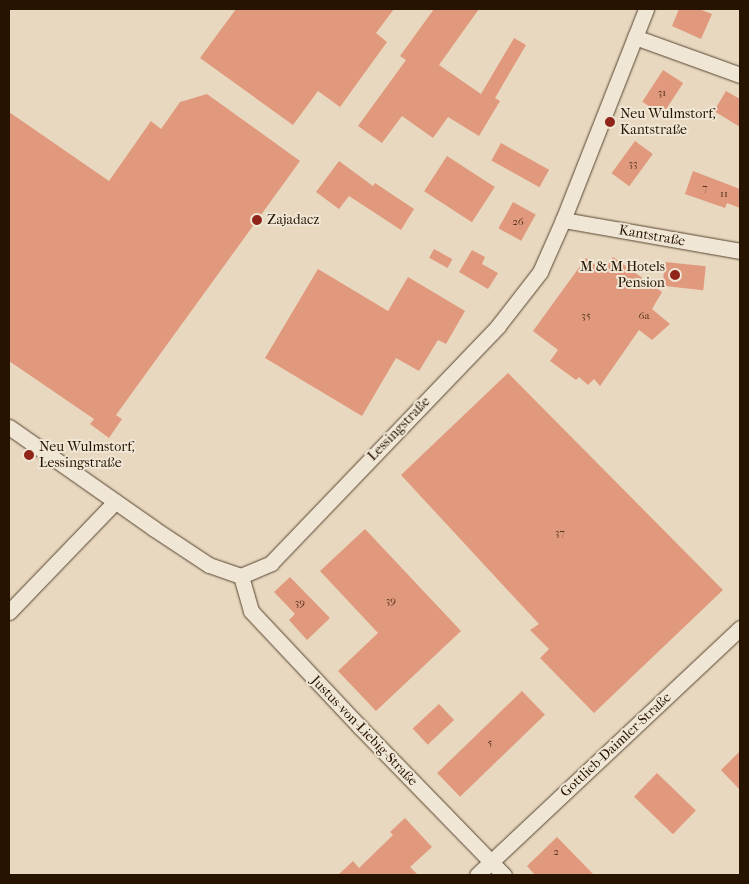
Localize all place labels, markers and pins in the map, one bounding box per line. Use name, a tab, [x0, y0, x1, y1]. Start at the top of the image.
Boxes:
place label: Neu Wulmstorf, Kantstraße	[620, 106, 716, 138]
marker: Neu Wulmstorf, Kantstraße	[604, 116, 616, 128]
place label: Zajadacz	[267, 212, 319, 228]
marker: Zajadacz	[251, 214, 263, 226]
place label: M & M Hotels Pension	[580, 259, 665, 292]
marker: M & M Hotels Pension	[669, 269, 681, 281]
place label: Neu Wulmstorf, Lessingstraße	[39, 439, 135, 472]
marker: Neu Wulmstorf, Lessingstraße	[23, 449, 35, 461]

